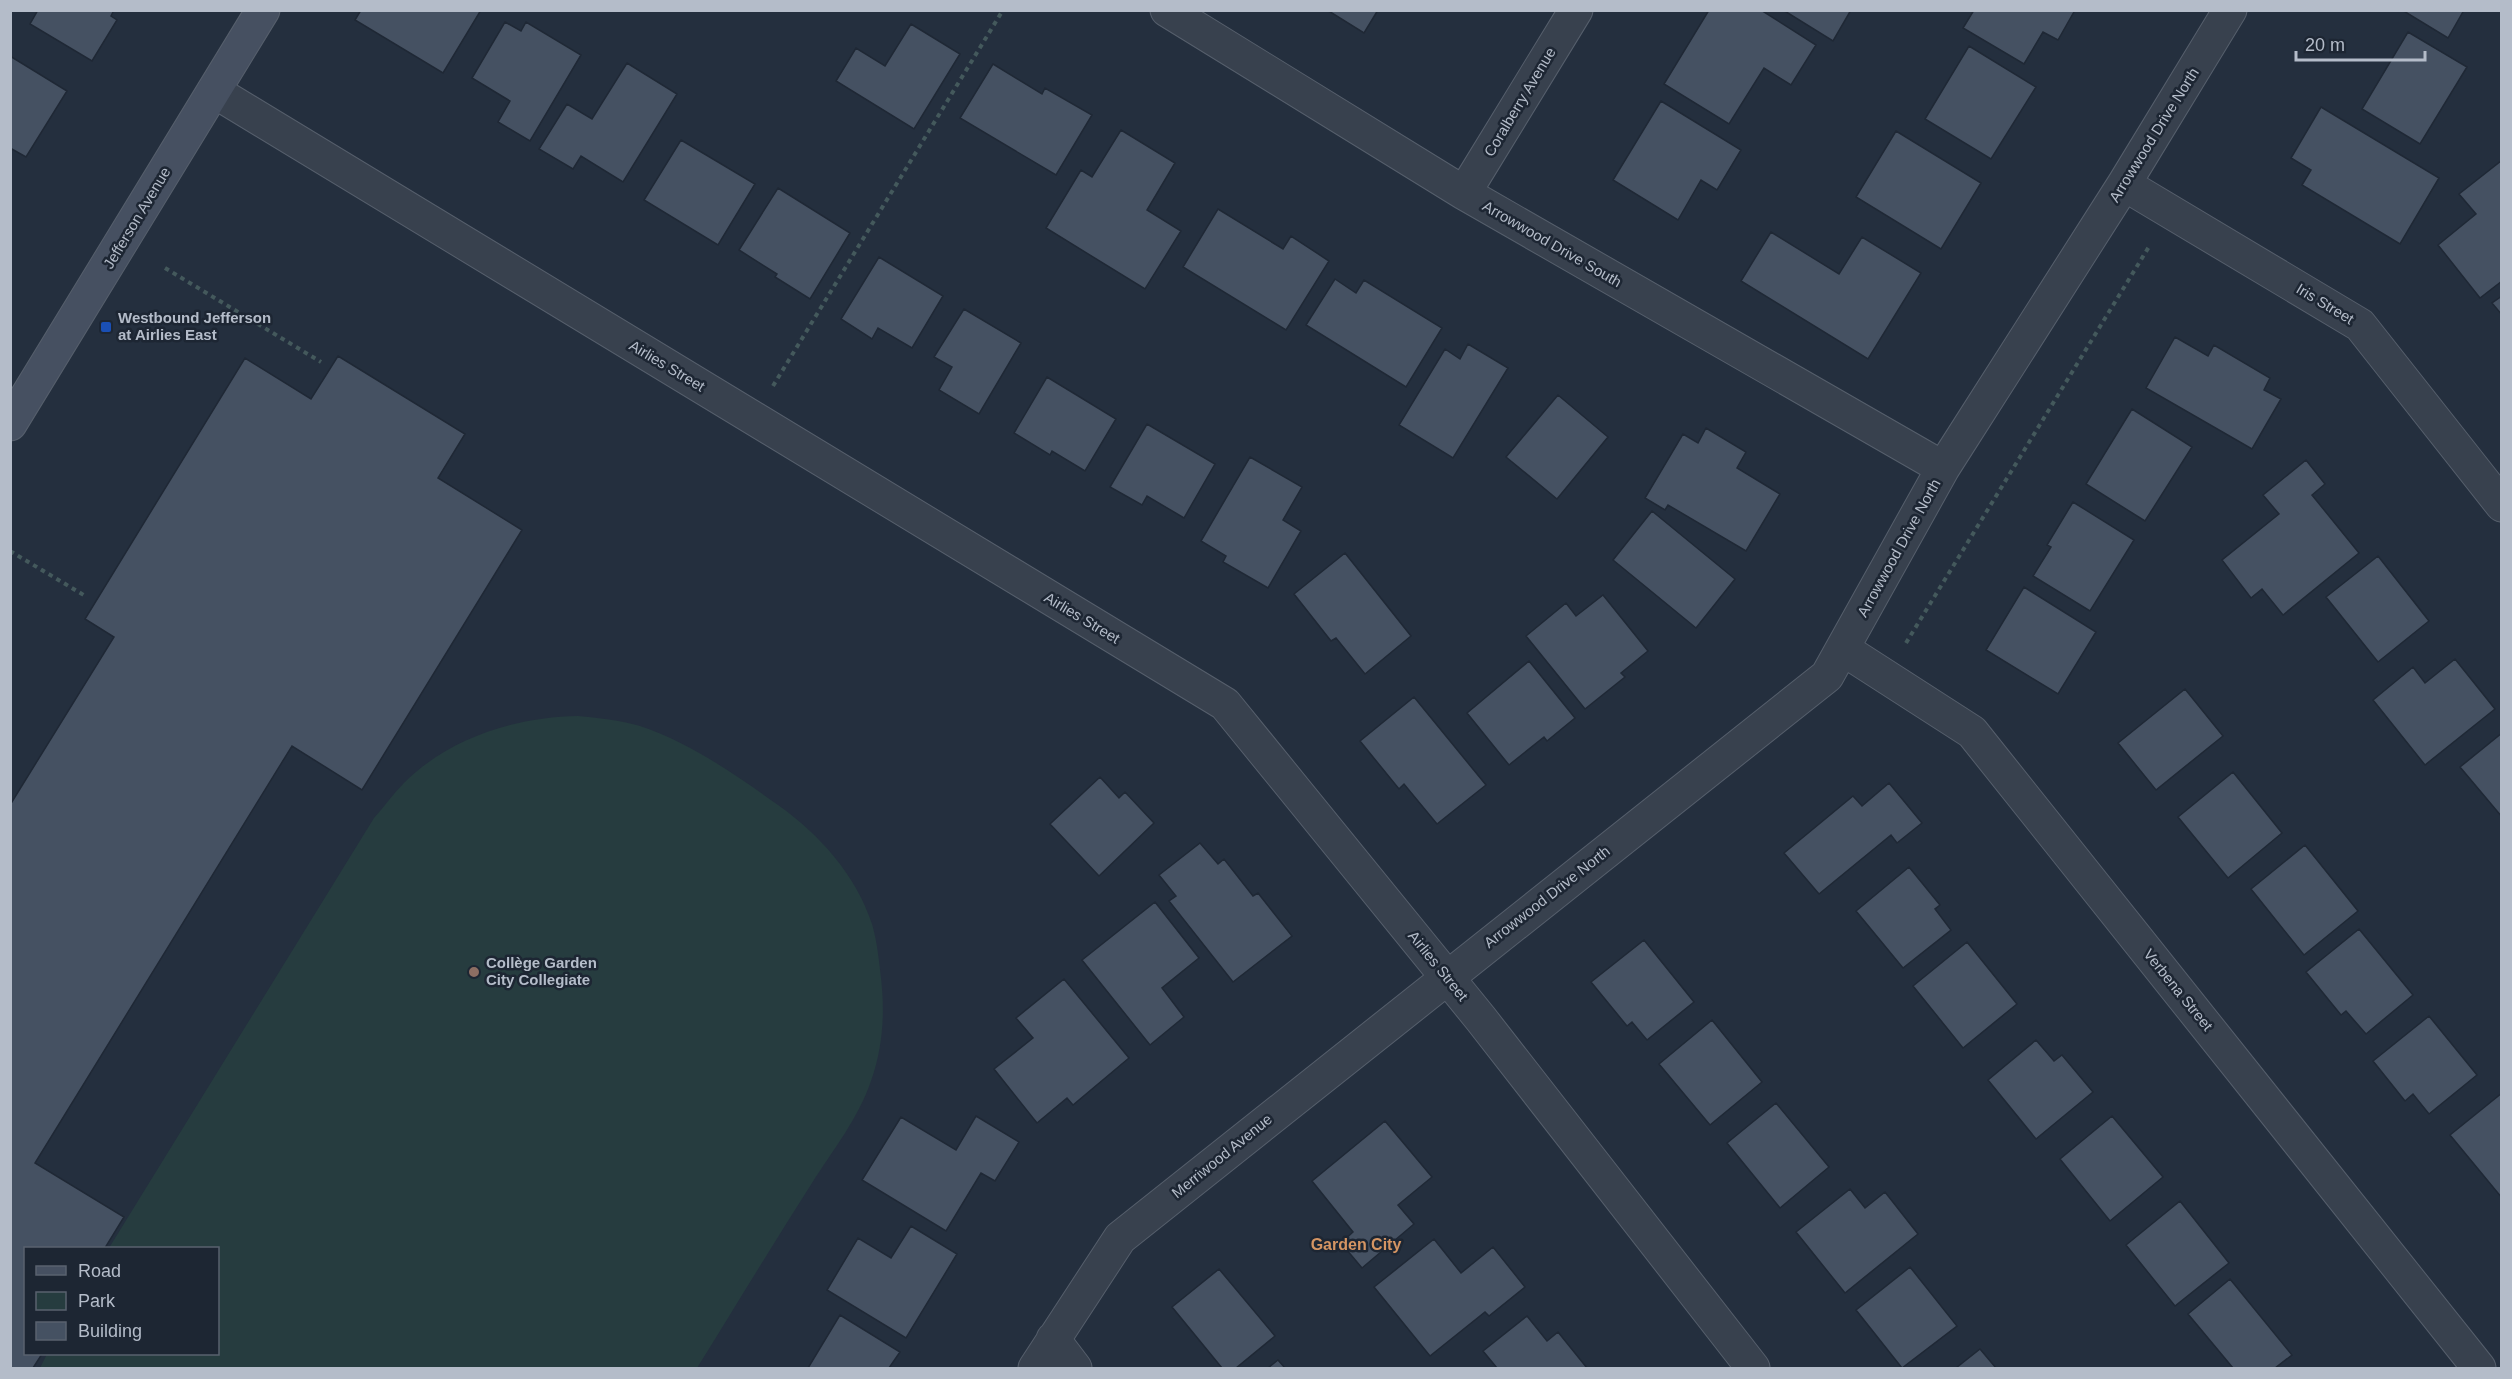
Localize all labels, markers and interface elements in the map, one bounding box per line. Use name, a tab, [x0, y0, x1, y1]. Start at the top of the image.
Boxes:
scale bar	[2296, 24, 2425, 62]
text: 20 m	[2305, 35, 2345, 55]
street label: Coralberry Avenue	[1480, 44, 1559, 159]
street label: Arrowwood Drive North	[2105, 64, 2202, 205]
street label: Jefferson Avenue	[100, 164, 174, 272]
street label: Arrowwood Drive South	[1480, 197, 1625, 290]
street label: Iris Street	[2293, 280, 2358, 328]
place label: Westbound Jefferson at Airlies East	[118, 309, 271, 343]
marker: Westbound Jefferson at Airlies East	[99, 320, 113, 334]
street label: Airlies Street	[626, 336, 709, 395]
street label: Arrowwood Drive North	[1854, 476, 1944, 620]
street label: Airlies Street	[1041, 588, 1124, 647]
street label: Arrowwood Drive North	[1480, 842, 1613, 951]
street label: Airlies Street	[1405, 927, 1472, 1005]
street label: Verbena Street	[2140, 945, 2217, 1035]
place label: Collège Garden City Collegiate	[486, 954, 597, 988]
marker: Collège Garden City Collegiate	[467, 965, 481, 979]
street label: Merriwood Avenue	[1168, 1110, 1275, 1201]
district label: Garden City	[1311, 1236, 1401, 1253]
legend	[24, 1247, 219, 1355]
text: Road	[78, 1261, 121, 1281]
text: Park	[78, 1291, 116, 1311]
text: Building	[78, 1321, 142, 1341]

